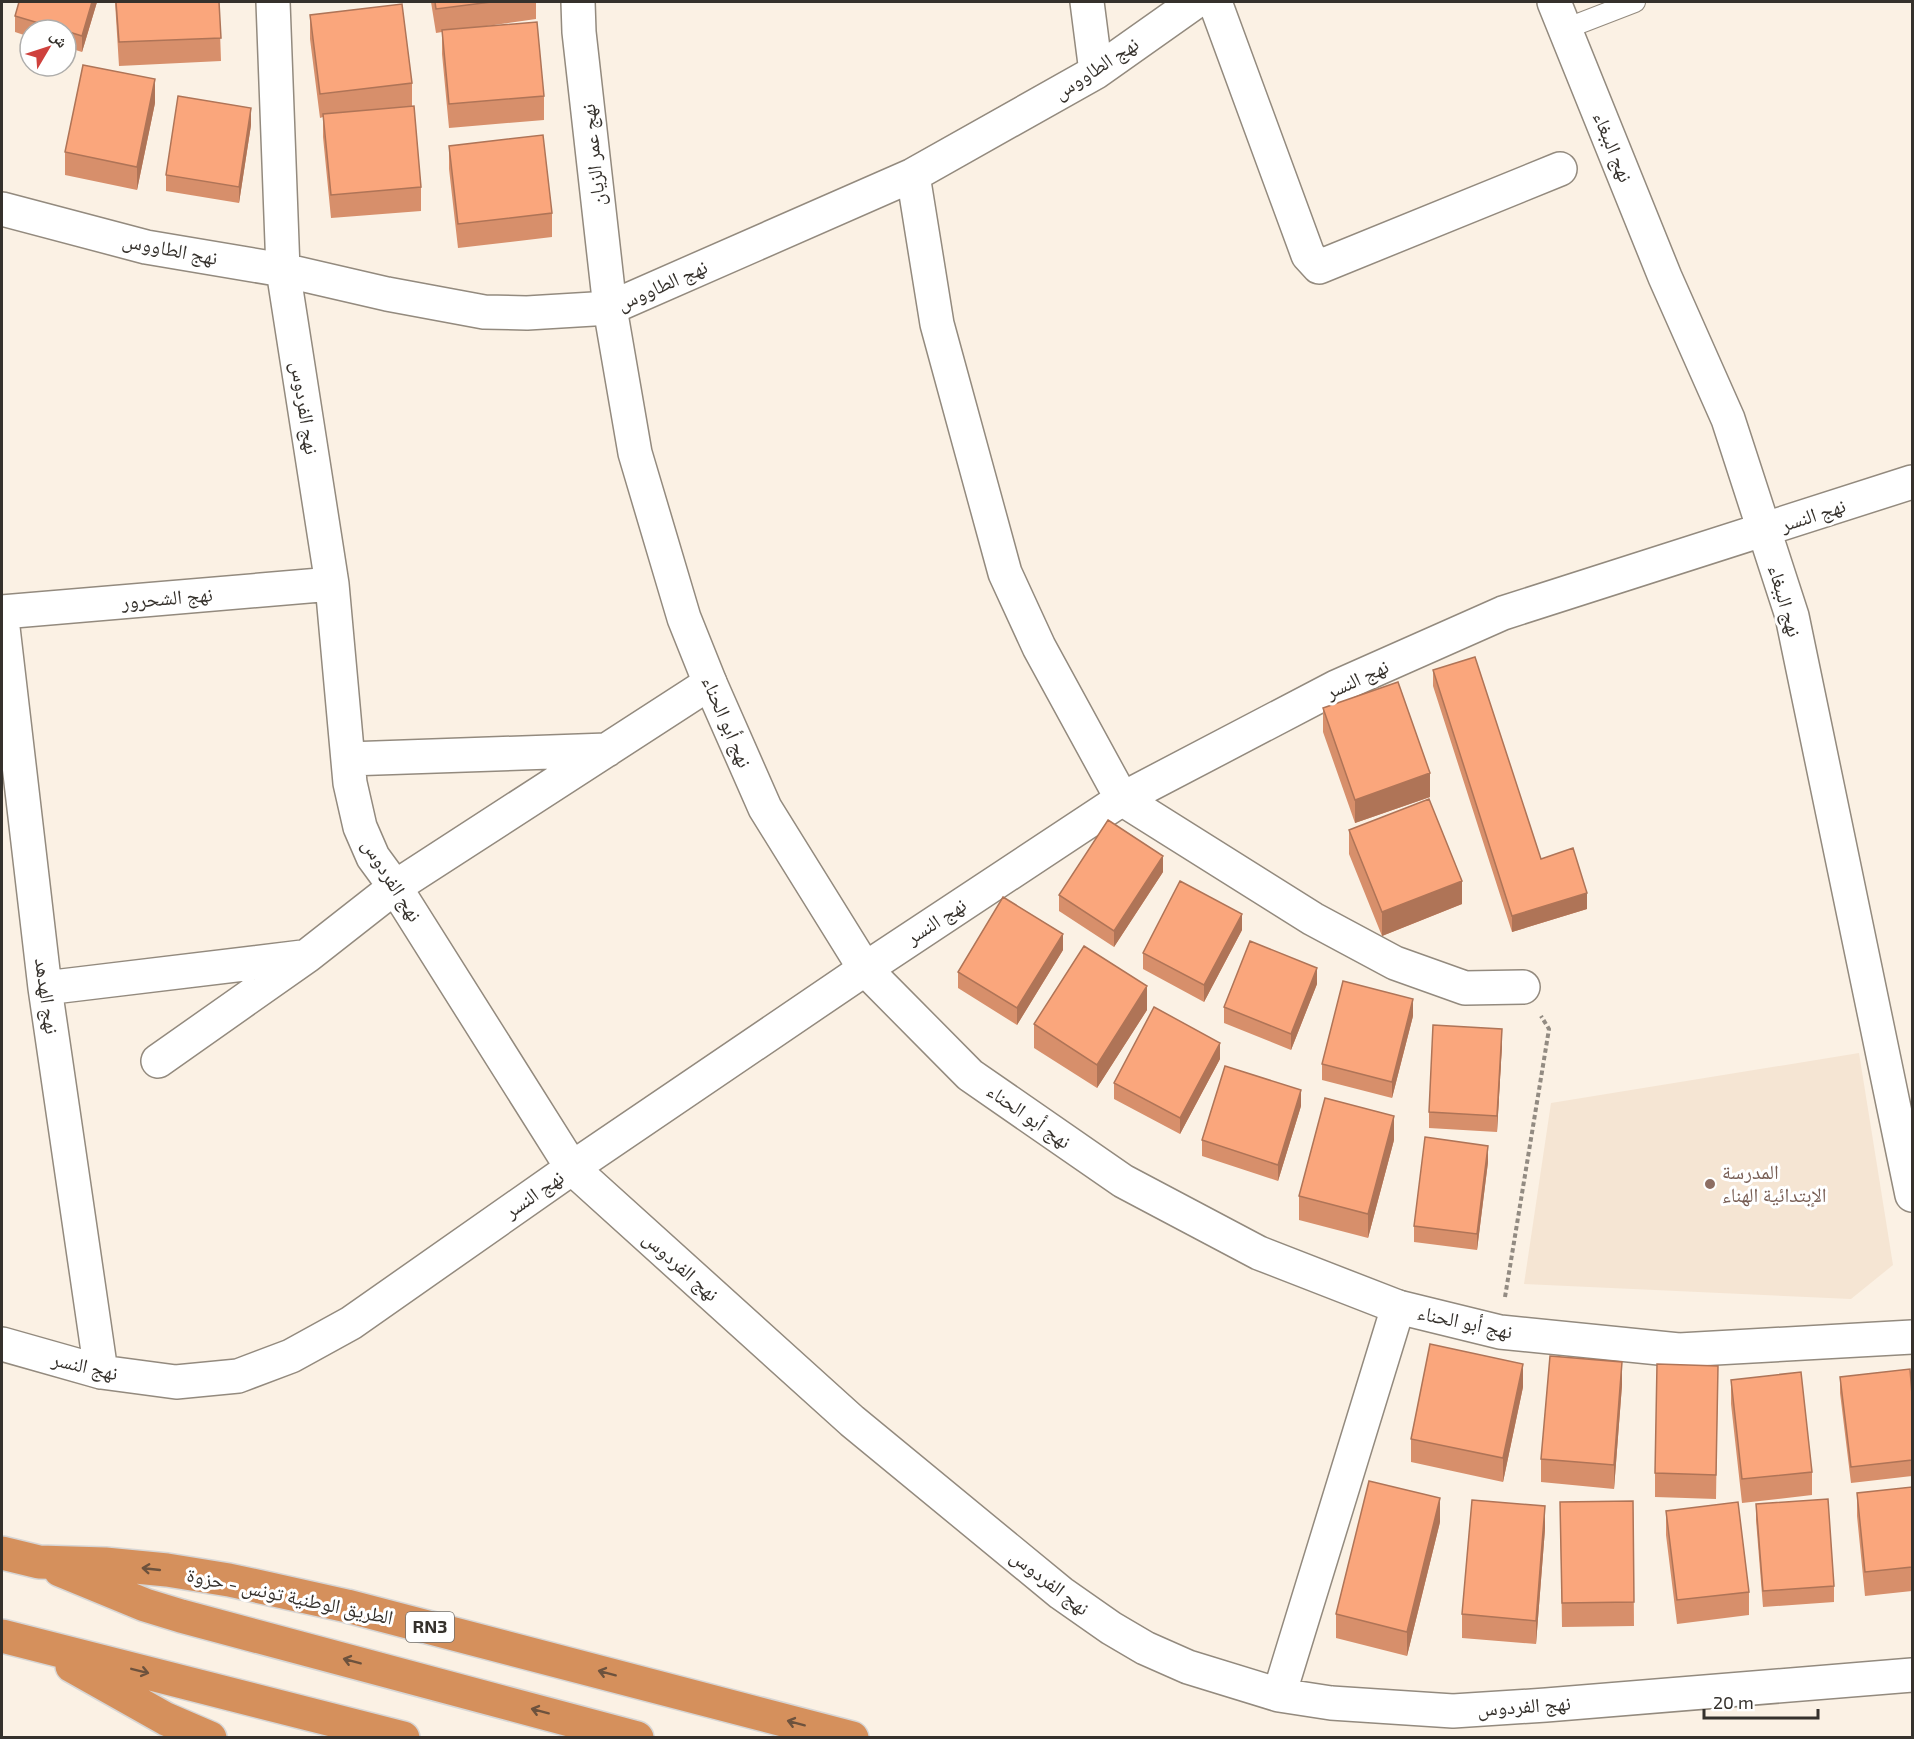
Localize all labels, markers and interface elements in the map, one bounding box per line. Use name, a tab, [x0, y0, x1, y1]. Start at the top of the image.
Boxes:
north arrow	[18, 18, 78, 78]
text: ش	[47, 26, 73, 51]
street label: نهج الطاووس	[1048, 31, 1144, 105]
street label: نهج عمر الزيان	[575, 103, 611, 207]
street label: نهج الببغاء	[1587, 108, 1639, 186]
street label: نهج الطاووس	[120, 227, 220, 271]
street label: نهج الطاووس	[613, 253, 711, 317]
street label: نهج الفردوس	[285, 360, 325, 456]
street label: نهج النسر	[1776, 492, 1849, 538]
street label: نهج الببغاء	[1762, 562, 1808, 640]
street label: نهج الشحرور	[119, 581, 214, 615]
street label: نهج النسر	[1320, 653, 1393, 705]
street label: نهج أبو الحناء	[696, 672, 758, 772]
street label: نهج الفردوس	[356, 833, 428, 927]
street label: نهج النسر	[900, 892, 971, 951]
street label: نهج الهدهد	[29, 956, 65, 1036]
street label: نهج أبو الحناء	[982, 1078, 1076, 1154]
place label: المدرسة الإبتدائية الهناء	[1722, 1159, 1827, 1208]
street label: نهج النسر	[498, 1164, 569, 1224]
marker: المدرسة الإبتدائية الهناء	[1703, 1177, 1717, 1191]
street label: نهج الفردوس	[638, 1225, 724, 1307]
street label: نهج أبو الحناء	[1415, 1299, 1515, 1345]
street label: نهج النسر	[48, 1346, 121, 1386]
street label: نهج الفردوس	[1005, 1543, 1095, 1621]
street label: الطريق الوطنية تونس - حزوة	[185, 1561, 396, 1630]
one-way arrow	[142, 1563, 162, 1574]
road number: RN3	[406, 1612, 454, 1642]
one-way arrow	[342, 1654, 361, 1666]
one-way arrow	[130, 1666, 149, 1677]
one-way arrow	[598, 1667, 617, 1679]
scale bar	[1704, 1682, 1818, 1720]
street label: نهج الفردوس	[1476, 1690, 1572, 1722]
text: 20 m	[1713, 1691, 1754, 1713]
one-way arrow	[531, 1705, 550, 1717]
one-way arrow	[787, 1716, 806, 1728]

